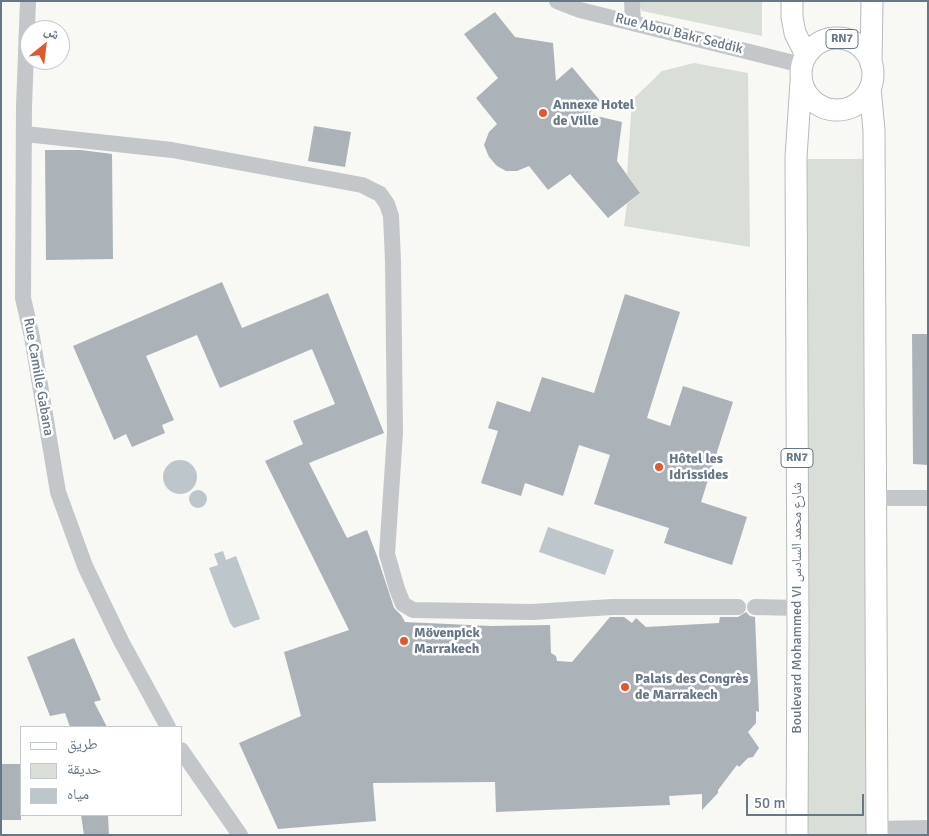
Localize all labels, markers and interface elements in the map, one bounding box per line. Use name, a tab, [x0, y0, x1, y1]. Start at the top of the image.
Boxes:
street label: Rue Abou Bakr Seddik	[613, 10, 745, 58]
north arrow	[20, 20, 70, 70]
text: ش	[41, 21, 63, 43]
road number: RN7	[826, 30, 858, 48]
place label: Annexe Hotel de Ville	[553, 97, 634, 130]
marker: Annexe Hotel de Ville	[537, 107, 549, 119]
street label: Rue Camille Gabana	[19, 317, 57, 437]
road number: RN7	[781, 448, 813, 468]
place label: Hôtel les Idrissides	[669, 451, 728, 484]
marker: Hôtel les Idrissides	[653, 461, 665, 473]
street label: Boulevard Mohammed VI شارع محمد السادس	[789, 482, 805, 734]
place label: Mövenpick Marrakech	[414, 625, 480, 658]
marker: Mövenpick Marrakech	[398, 635, 410, 647]
place label: Palais des Congrès de Marrakech	[635, 671, 748, 704]
marker: Palais des Congrès de Marrakech	[619, 681, 631, 693]
legend	[20, 726, 182, 816]
text: طريق	[67, 735, 98, 753]
text: حديقة	[67, 760, 101, 778]
scale bar	[749, 784, 866, 816]
text: مياه	[67, 785, 89, 803]
text: 50 m	[754, 794, 785, 812]

